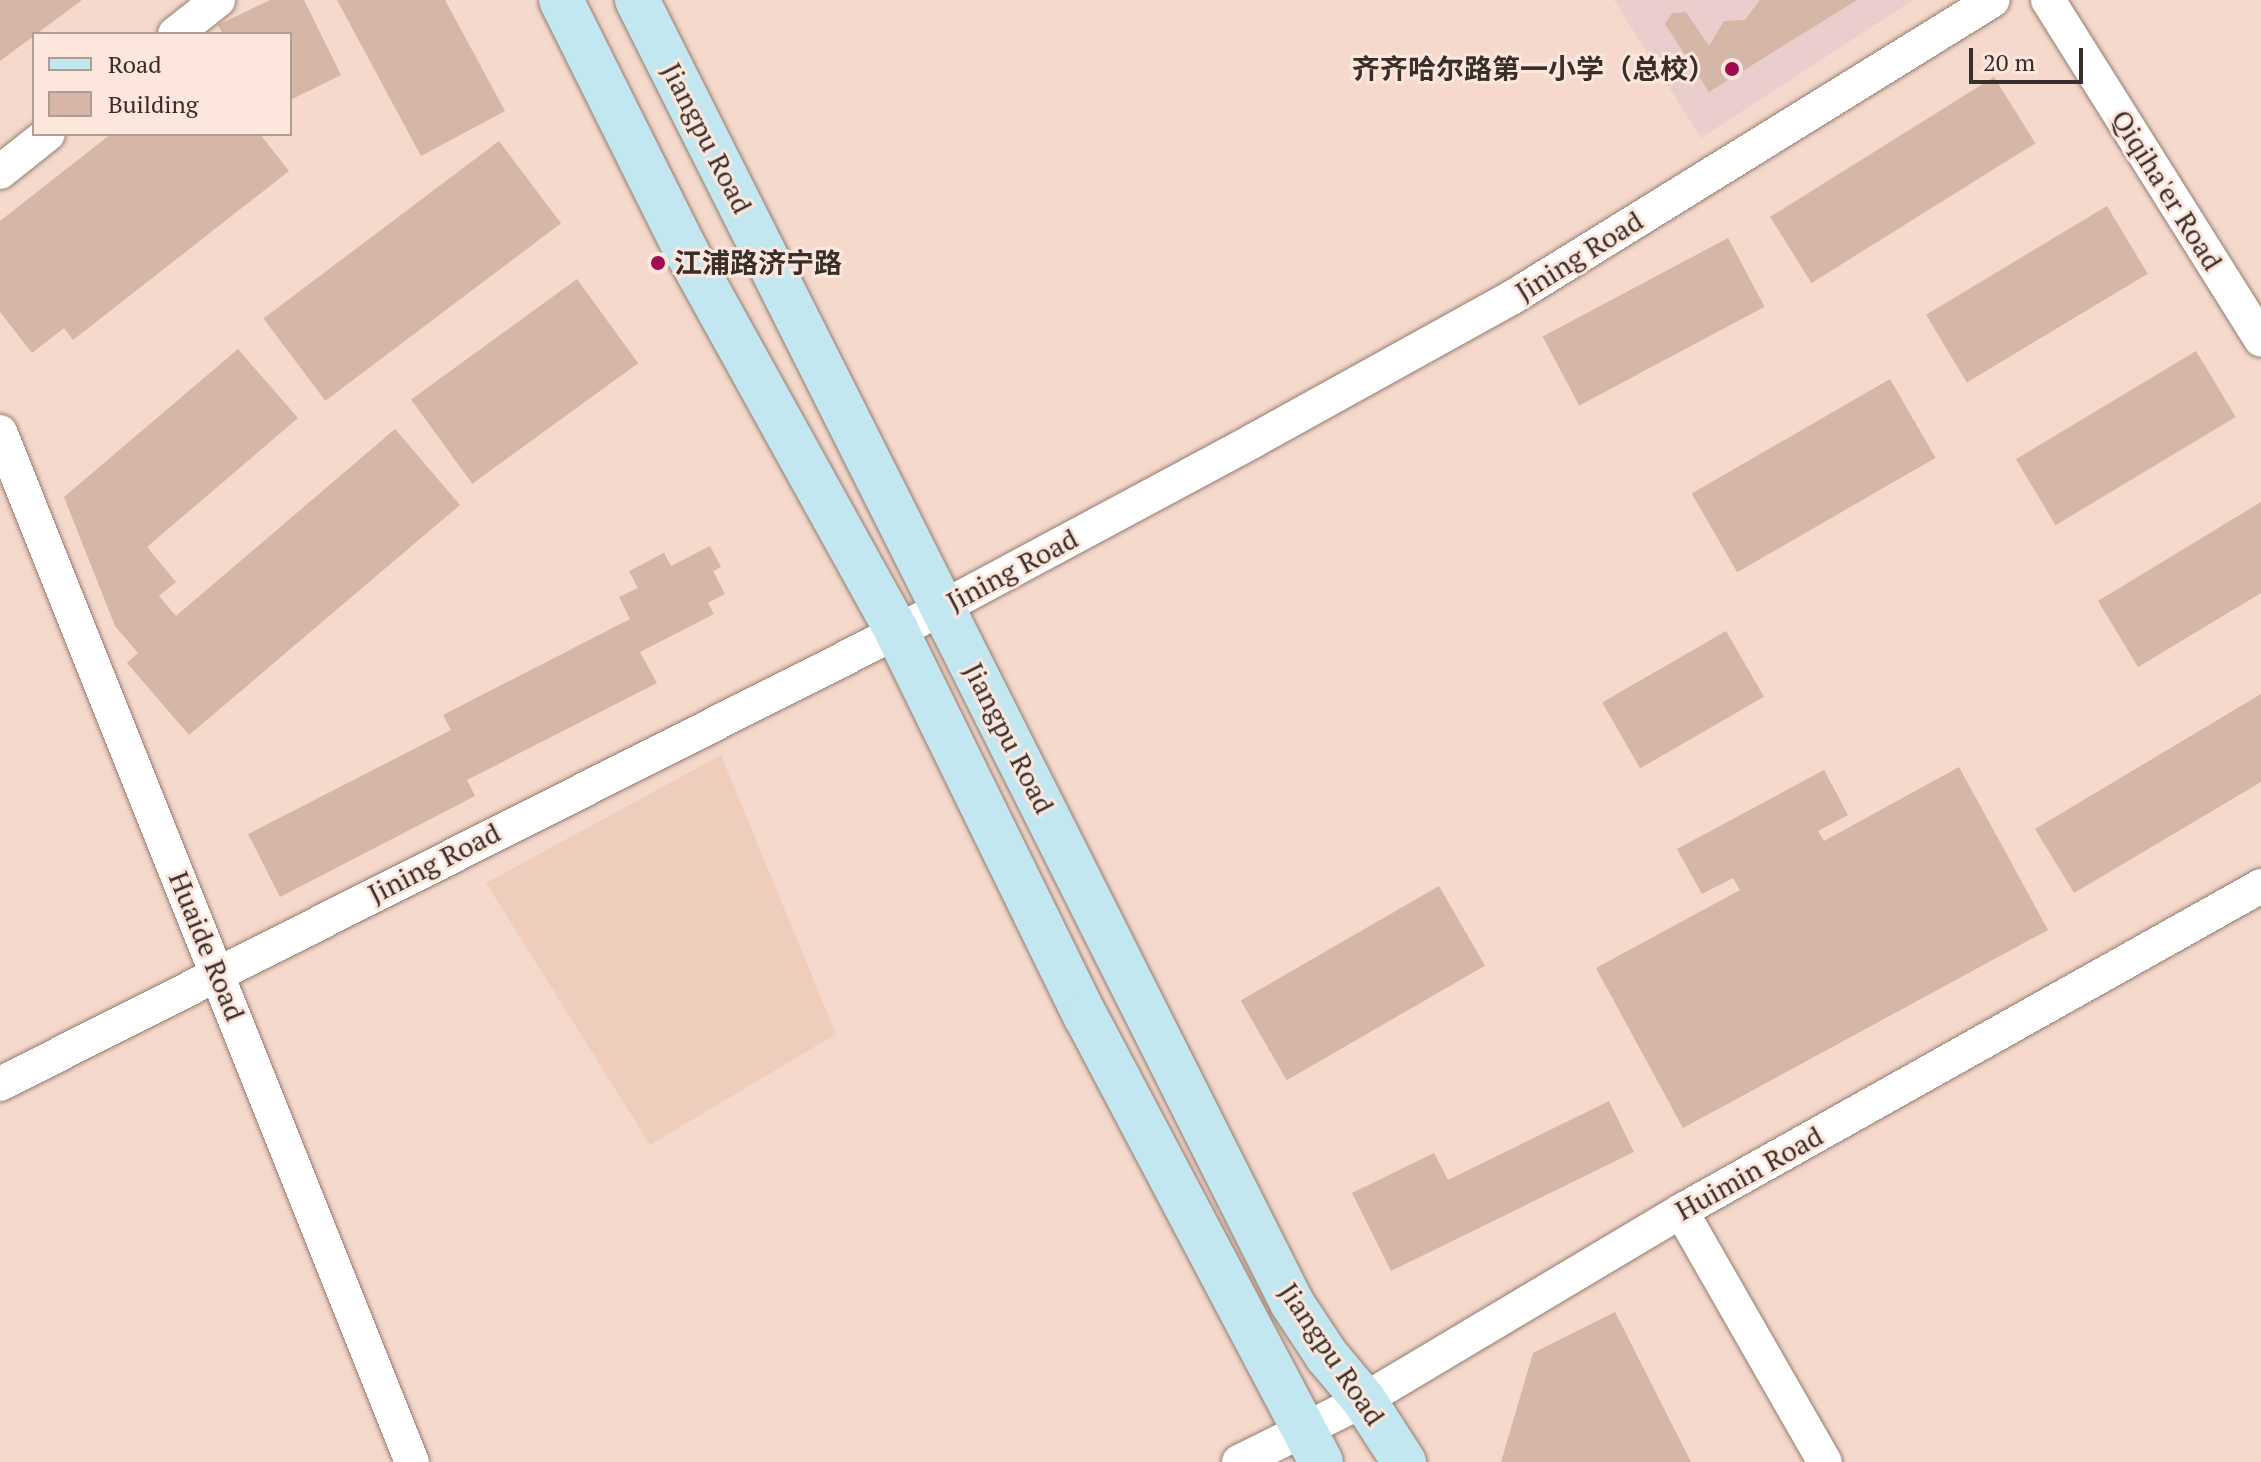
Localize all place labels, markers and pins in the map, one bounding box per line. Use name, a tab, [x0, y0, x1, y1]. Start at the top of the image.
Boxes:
place label: 齐齐哈尔路第一小学（总校）	[1352, 52, 1716, 86]
marker: 齐齐哈尔路第一小学（总校）	[1723, 60, 1741, 78]
place label: 江浦路济宁路	[674, 246, 842, 280]
marker: 江浦路济宁路	[649, 254, 667, 272]

